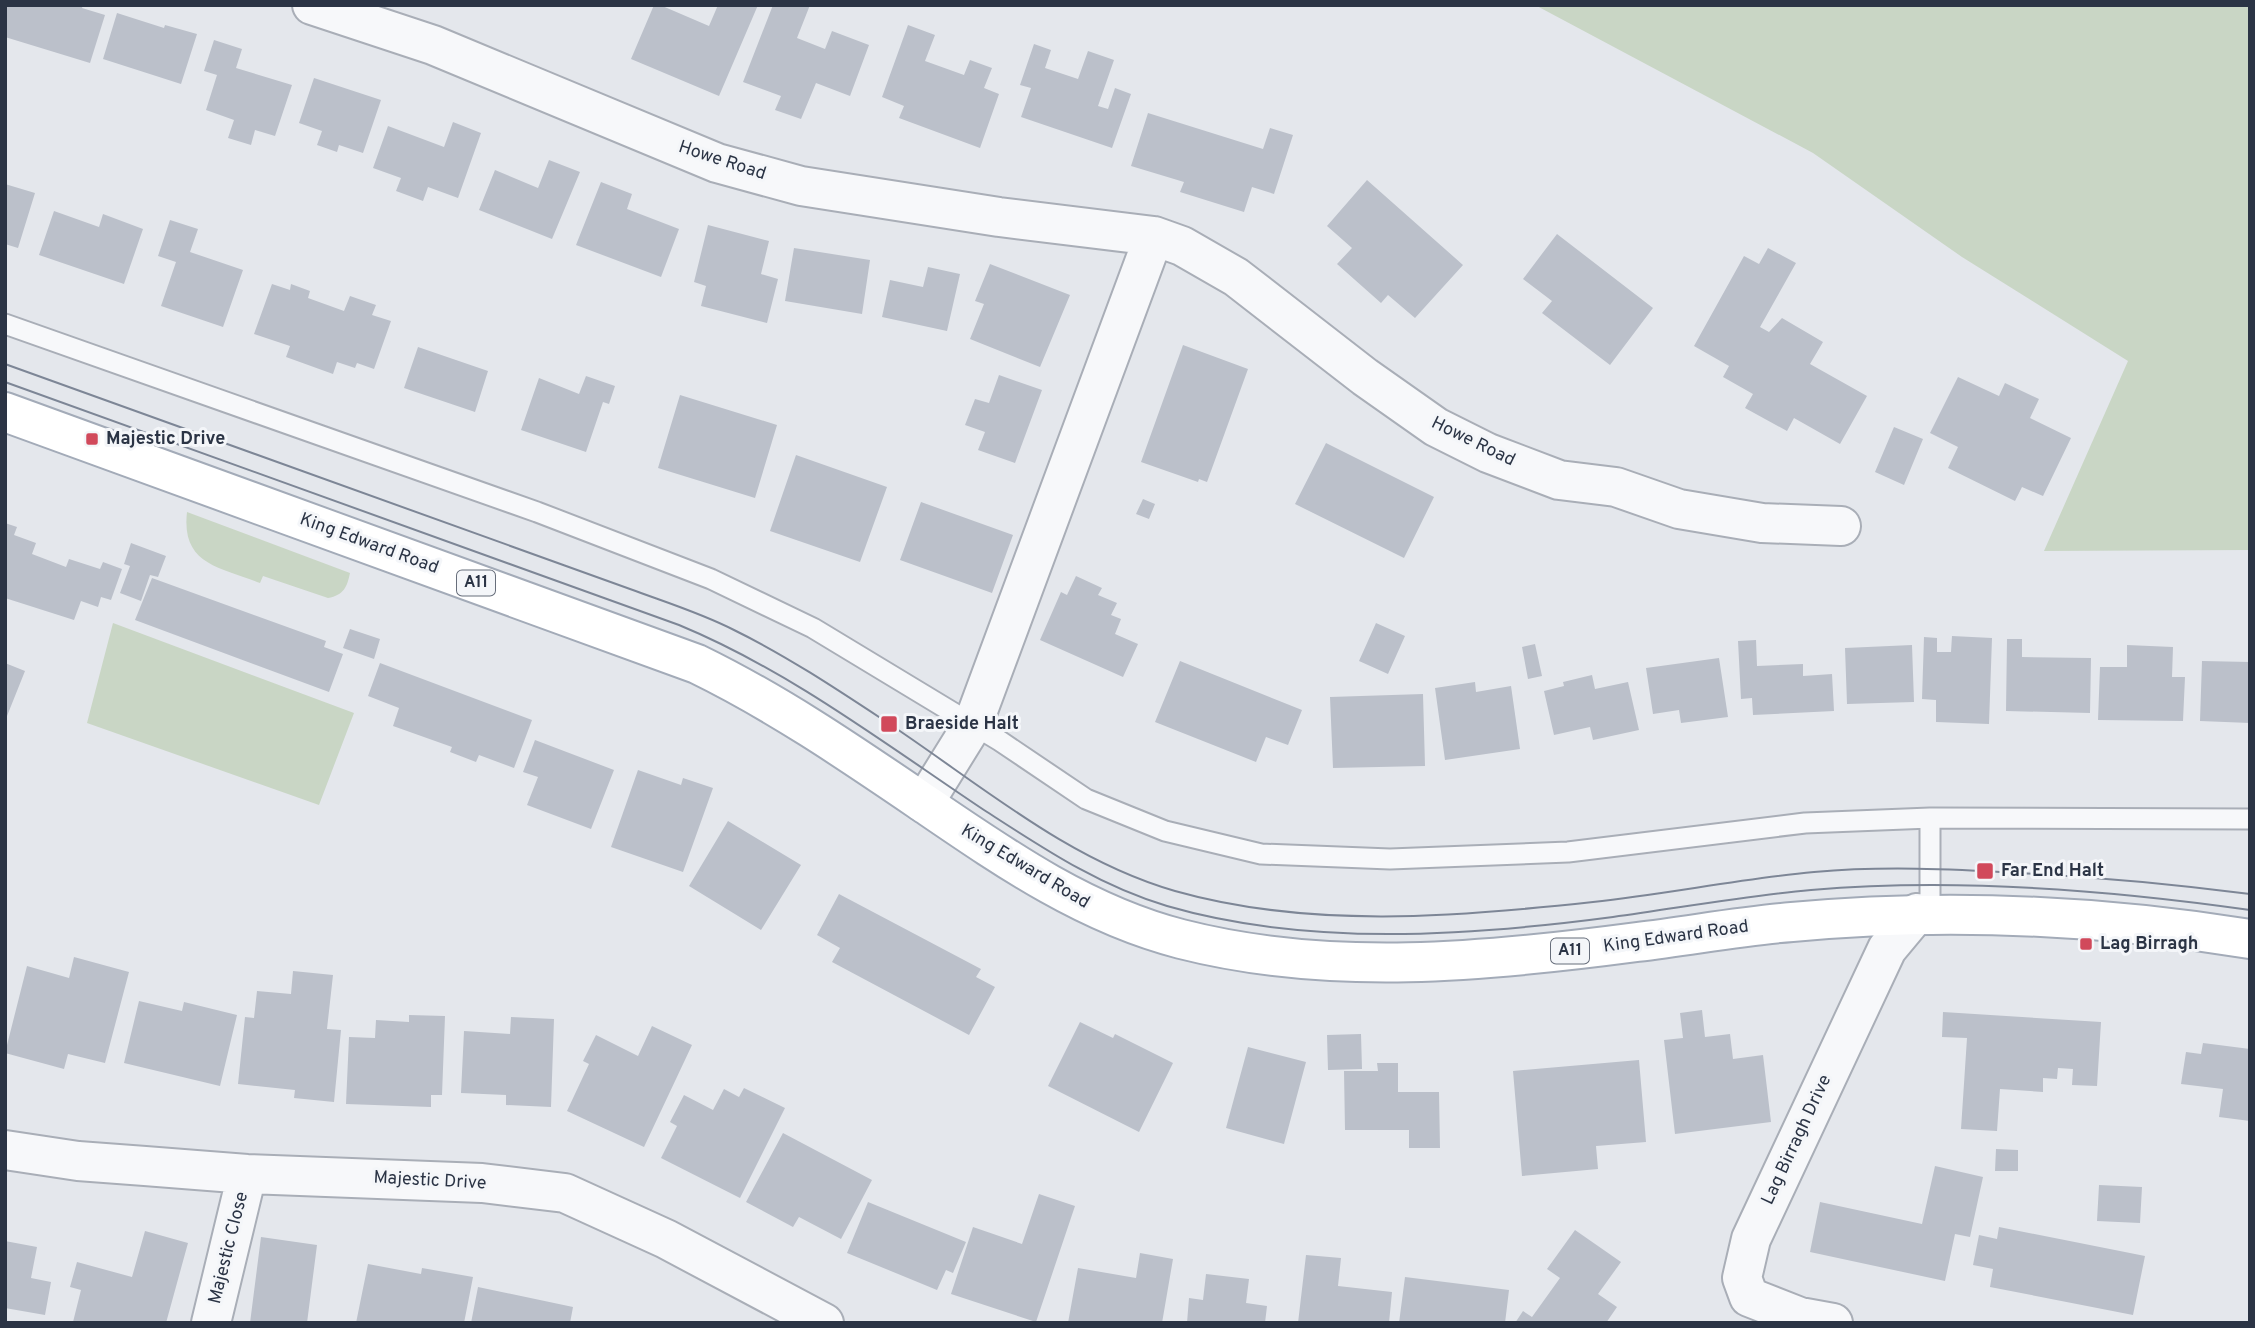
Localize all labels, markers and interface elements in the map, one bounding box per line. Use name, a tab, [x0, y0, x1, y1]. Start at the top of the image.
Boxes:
street label: Howe Road	[675, 136, 769, 186]
street label: Howe Road	[1427, 412, 1519, 472]
place label: Majestic Drive	[106, 428, 225, 451]
marker: Majestic Drive	[84, 431, 100, 447]
street label: King Edward Road	[296, 508, 442, 580]
road number: A11	[457, 570, 495, 596]
place label: Braeside Halt	[905, 713, 1019, 736]
marker: Braeside Halt	[879, 714, 899, 734]
street label: King Edward Road	[956, 819, 1094, 915]
place label: Far End Halt	[2001, 860, 2104, 883]
marker: Far End Halt	[1975, 861, 1995, 881]
street label: King Edward Road	[1602, 915, 1750, 959]
place label: Lag Birragh	[2100, 933, 2198, 956]
marker: Lag Birragh	[2078, 936, 2094, 952]
road number: A11	[1551, 939, 1589, 964]
street label: Lag Birragh Drive	[1757, 1071, 1837, 1209]
street label: Majestic Drive	[373, 1167, 487, 1195]
street label: Majestic Close	[204, 1190, 254, 1306]

